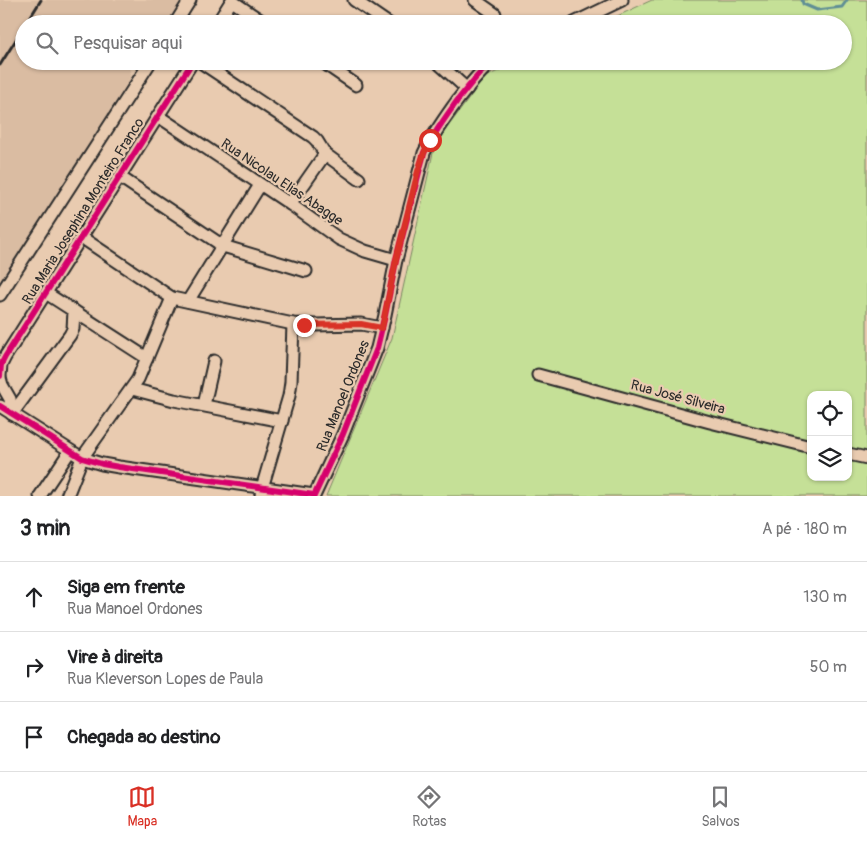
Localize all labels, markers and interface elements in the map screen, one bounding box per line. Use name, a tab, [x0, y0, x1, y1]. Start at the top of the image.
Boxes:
search box	[15, 15, 852, 70]
icon: search	[33, 29, 61, 57]
text: Pesquisar aqui	[73, 31, 182, 55]
street label: Rua Maria Josephina Monteiro Franco	[18, 114, 148, 307]
route start	[419, 129, 442, 152]
street label: Rua Nicolau Elias Abagge	[218, 135, 346, 229]
route end	[293, 314, 316, 337]
street label: Rua Manoel Ordones	[313, 337, 373, 454]
street label: Rua José Silveira	[629, 376, 727, 418]
map controls	[807, 391, 852, 481]
button: locate	[807, 391, 852, 436]
button: layers	[807, 436, 852, 481]
text: 3 min	[20, 515, 70, 542]
text: A pé · 180 m	[762, 519, 847, 539]
text: Siga em frente	[67, 575, 185, 599]
icon: ahead	[20, 583, 48, 611]
text: 130 m	[803, 587, 847, 607]
text: Rua Manoel Ordones	[67, 599, 202, 619]
text: Vire à direita	[67, 645, 163, 669]
icon: right	[20, 653, 48, 681]
text: 50 m	[810, 657, 847, 677]
text: Rua Kleverson Lopes de Paula	[67, 669, 263, 689]
icon: arrive	[20, 723, 48, 751]
text: Chegada ao destino	[67, 725, 220, 749]
tab: Mapa	[128, 783, 157, 830]
tab: Rotas	[412, 783, 446, 830]
tab: Salvos	[701, 783, 739, 830]

